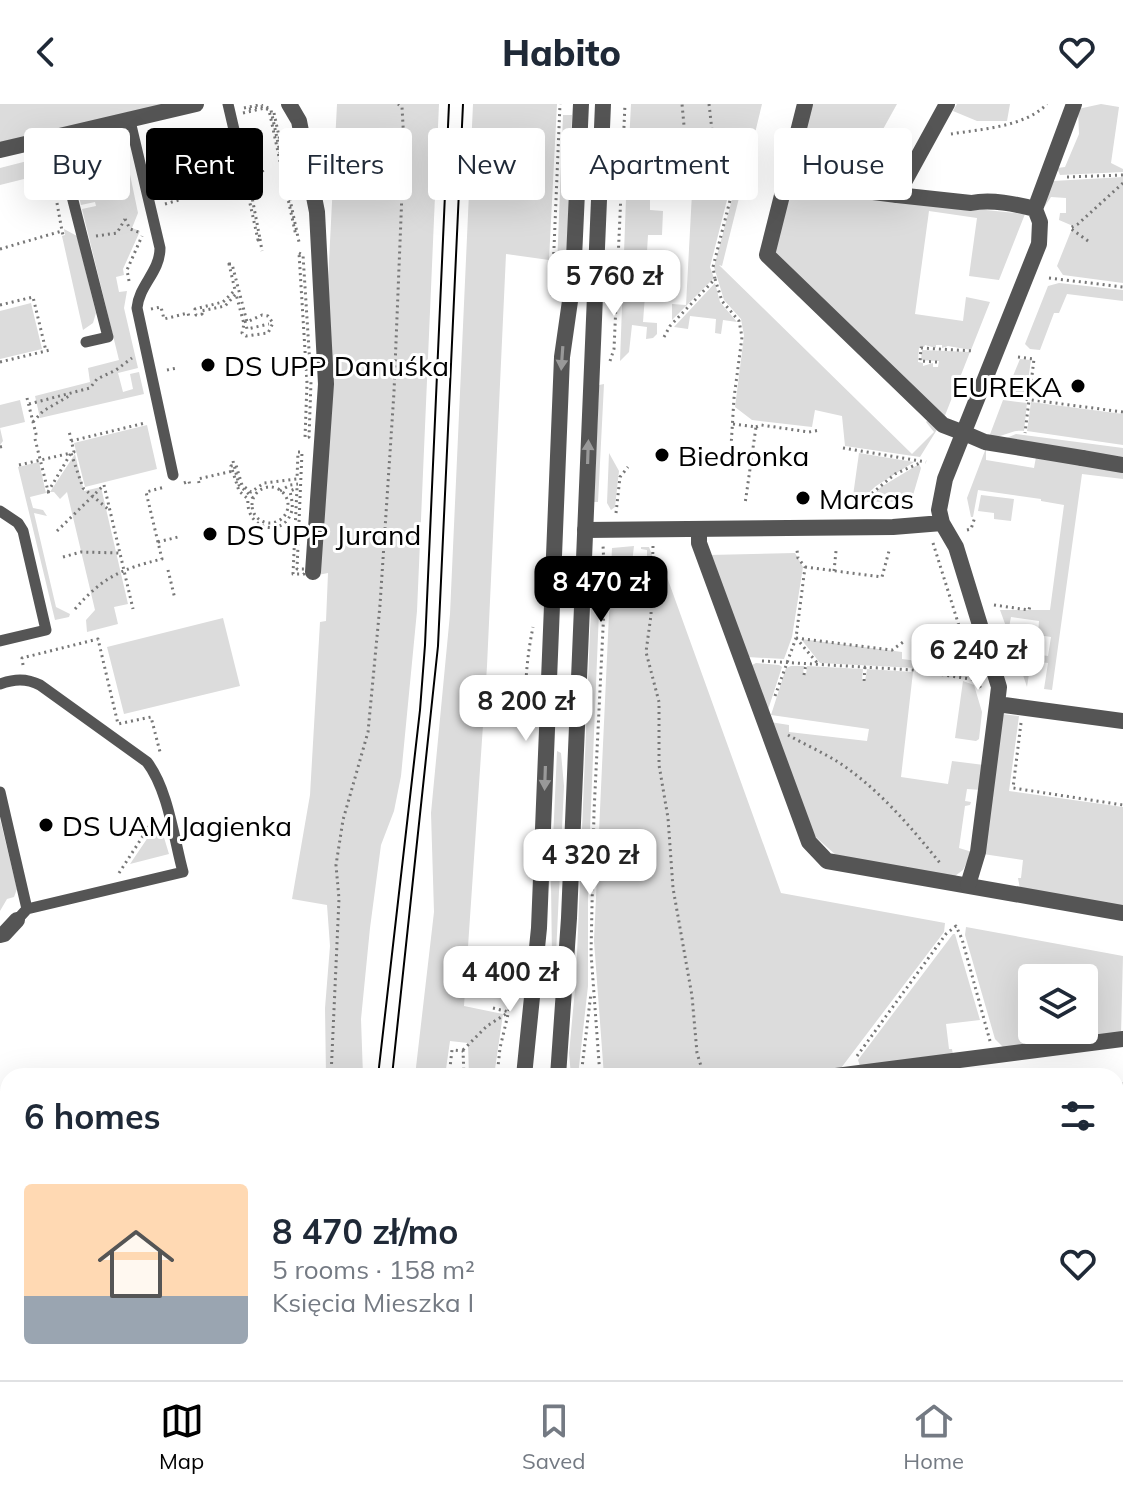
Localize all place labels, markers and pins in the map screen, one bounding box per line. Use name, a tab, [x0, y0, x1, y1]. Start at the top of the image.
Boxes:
pin: 5 760 zł	[531, 250, 697, 318]
place label: DS UPP Danuśka	[224, 348, 449, 383]
marker: DS UPP Danuśka	[199, 356, 217, 374]
place label: EUREKA	[952, 369, 1062, 404]
marker: EUREKA	[1069, 377, 1087, 395]
place label: Biedronka	[678, 438, 809, 473]
marker: Biedronka	[653, 446, 671, 464]
place label: Marcas	[819, 481, 914, 516]
marker: Marcas	[794, 489, 812, 507]
place label: DS UPP Jurand	[226, 517, 421, 552]
marker: DS UPP Jurand	[201, 525, 219, 543]
pin: 8 470 zł	[518, 556, 684, 624]
pin: 6 240 zł	[895, 624, 1061, 692]
pin: 8 200 zł	[443, 675, 609, 743]
place label: DS UAM Jagienka	[62, 808, 292, 843]
marker: DS UAM Jagienka	[37, 816, 55, 834]
pin: 4 320 zł	[507, 829, 673, 897]
pin: 4 400 zł	[427, 946, 593, 1014]

